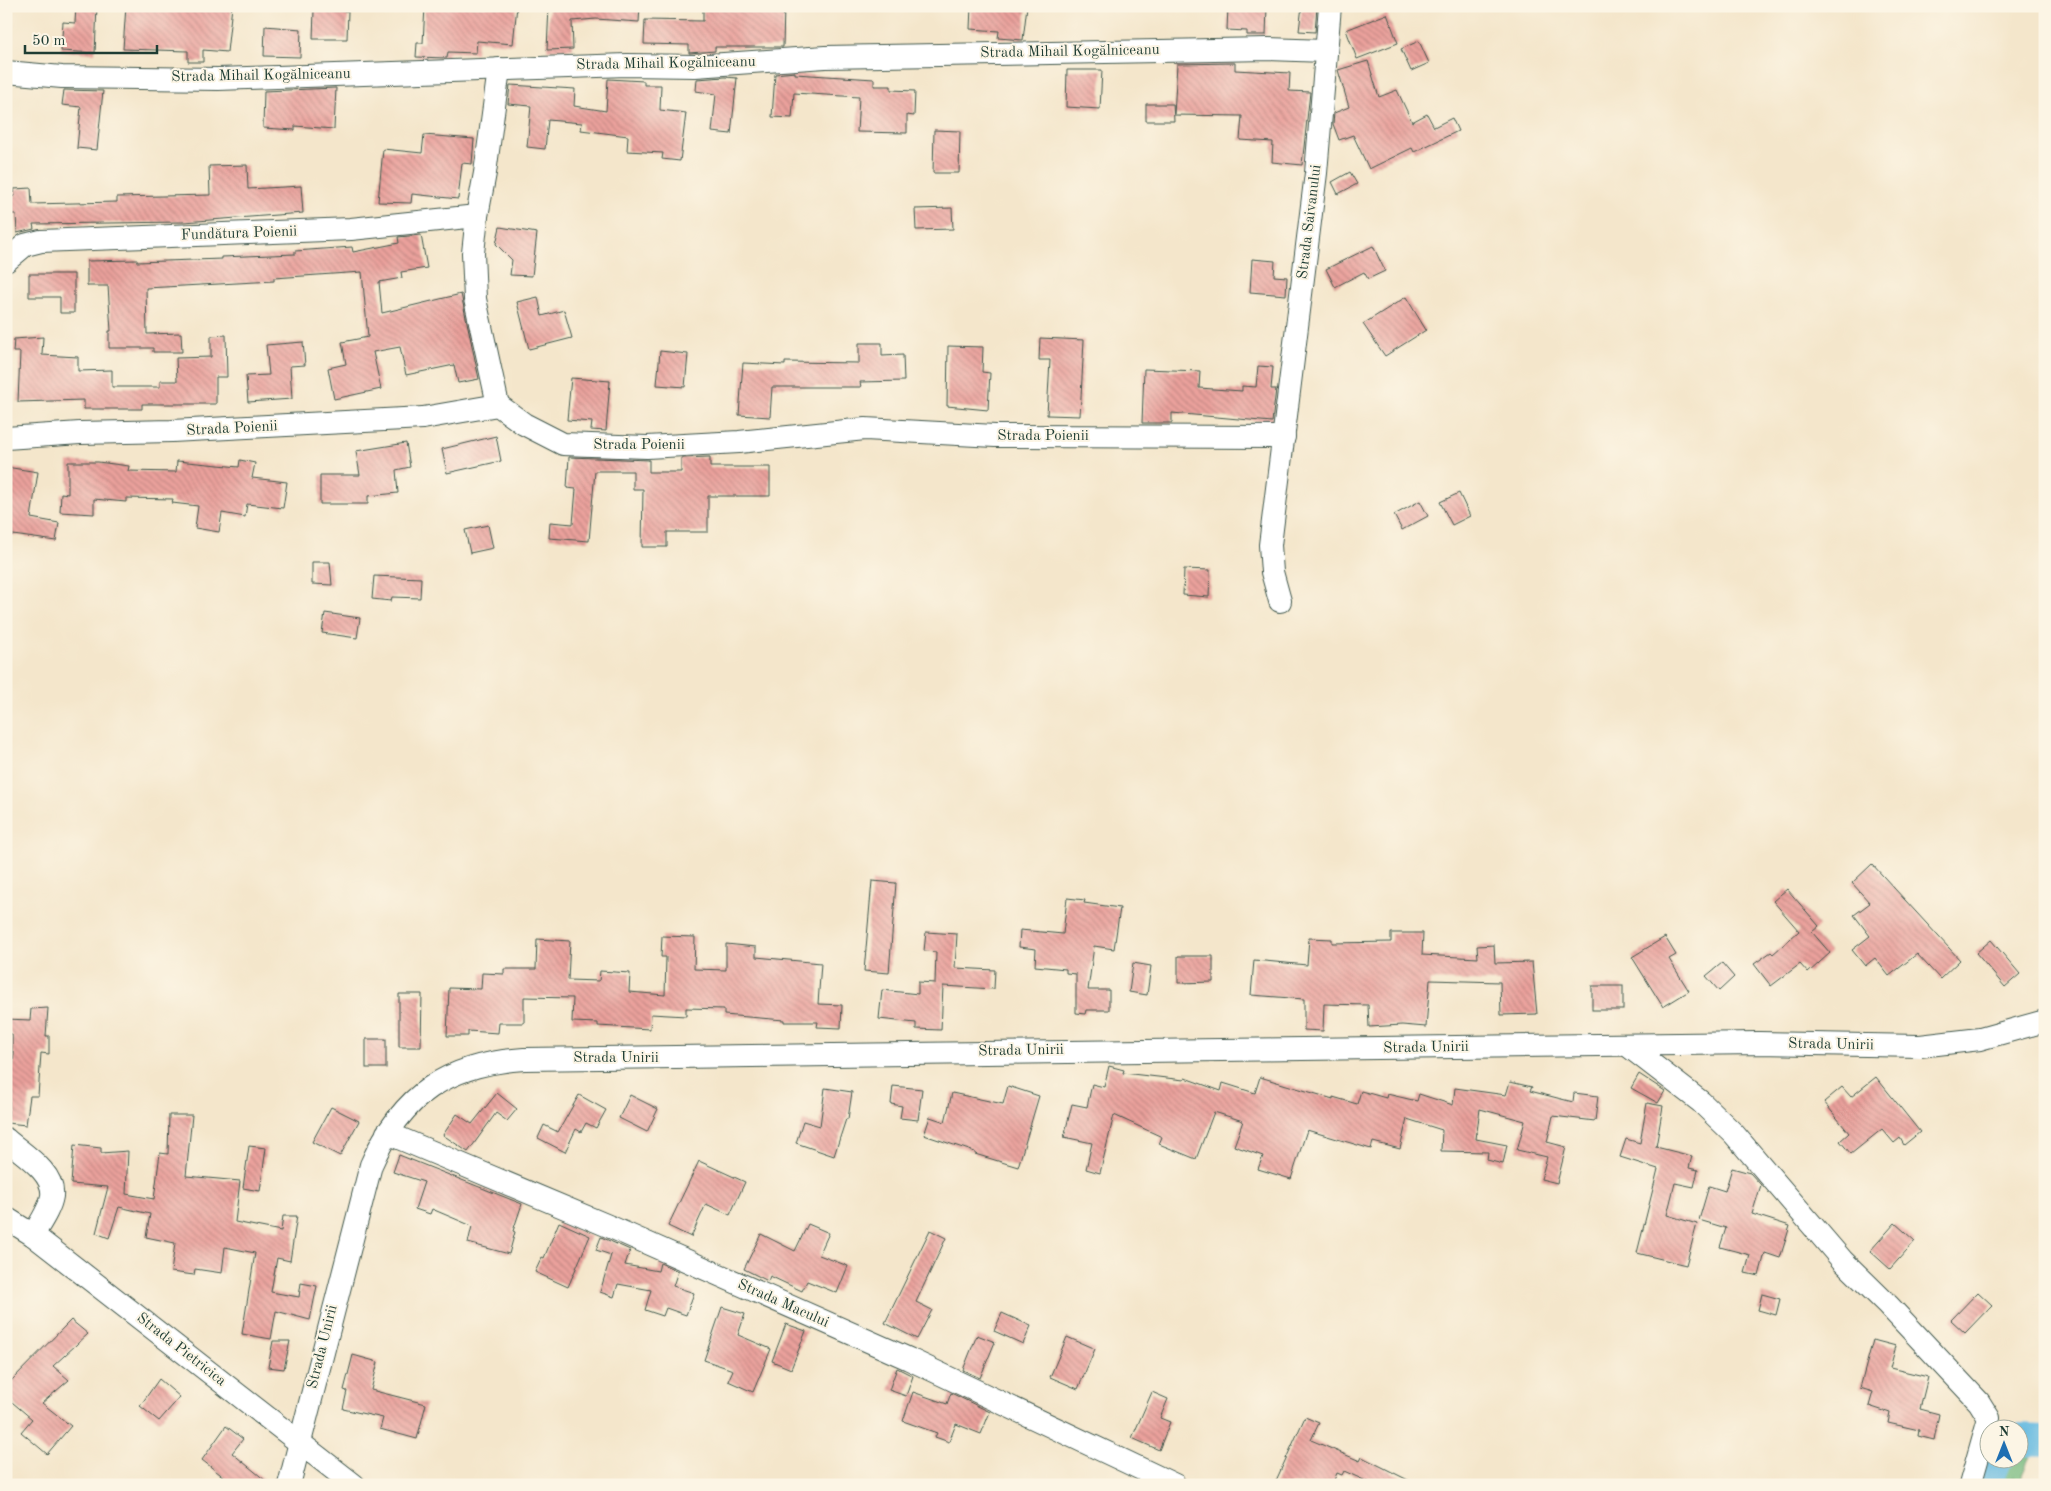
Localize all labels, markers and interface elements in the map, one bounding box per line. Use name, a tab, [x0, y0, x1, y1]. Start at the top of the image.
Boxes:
scale bar	[25, 22, 158, 54]
text: 50 m	[32, 34, 66, 49]
street label: Strada Mihail Kogălniceanu	[980, 43, 1160, 61]
street label: Strada Mihail Kogălniceanu	[576, 55, 756, 73]
street label: Strada Mihail Kogălniceanu	[171, 67, 351, 85]
street label: Strada Saivanului	[1296, 164, 1324, 280]
street label: Fundătura Poienii	[181, 224, 297, 244]
street label: Strada Poienii	[186, 419, 278, 439]
street label: Strada Poienii	[997, 429, 1089, 444]
street label: Strada Poienii	[593, 438, 685, 453]
street label: Strada Unirii	[1788, 1037, 1874, 1053]
street label: Strada Unirii	[1383, 1040, 1469, 1056]
street label: Strada Unirii	[978, 1043, 1064, 1059]
street label: Strada Unirii	[573, 1051, 659, 1066]
street label: Strada Macului	[735, 1277, 831, 1331]
street label: Strada Unirii	[305, 1304, 341, 1390]
street label: Strada Pietricica	[134, 1311, 229, 1390]
north arrow	[1978, 1418, 2028, 1468]
text: N	[1999, 1425, 2010, 1439]

